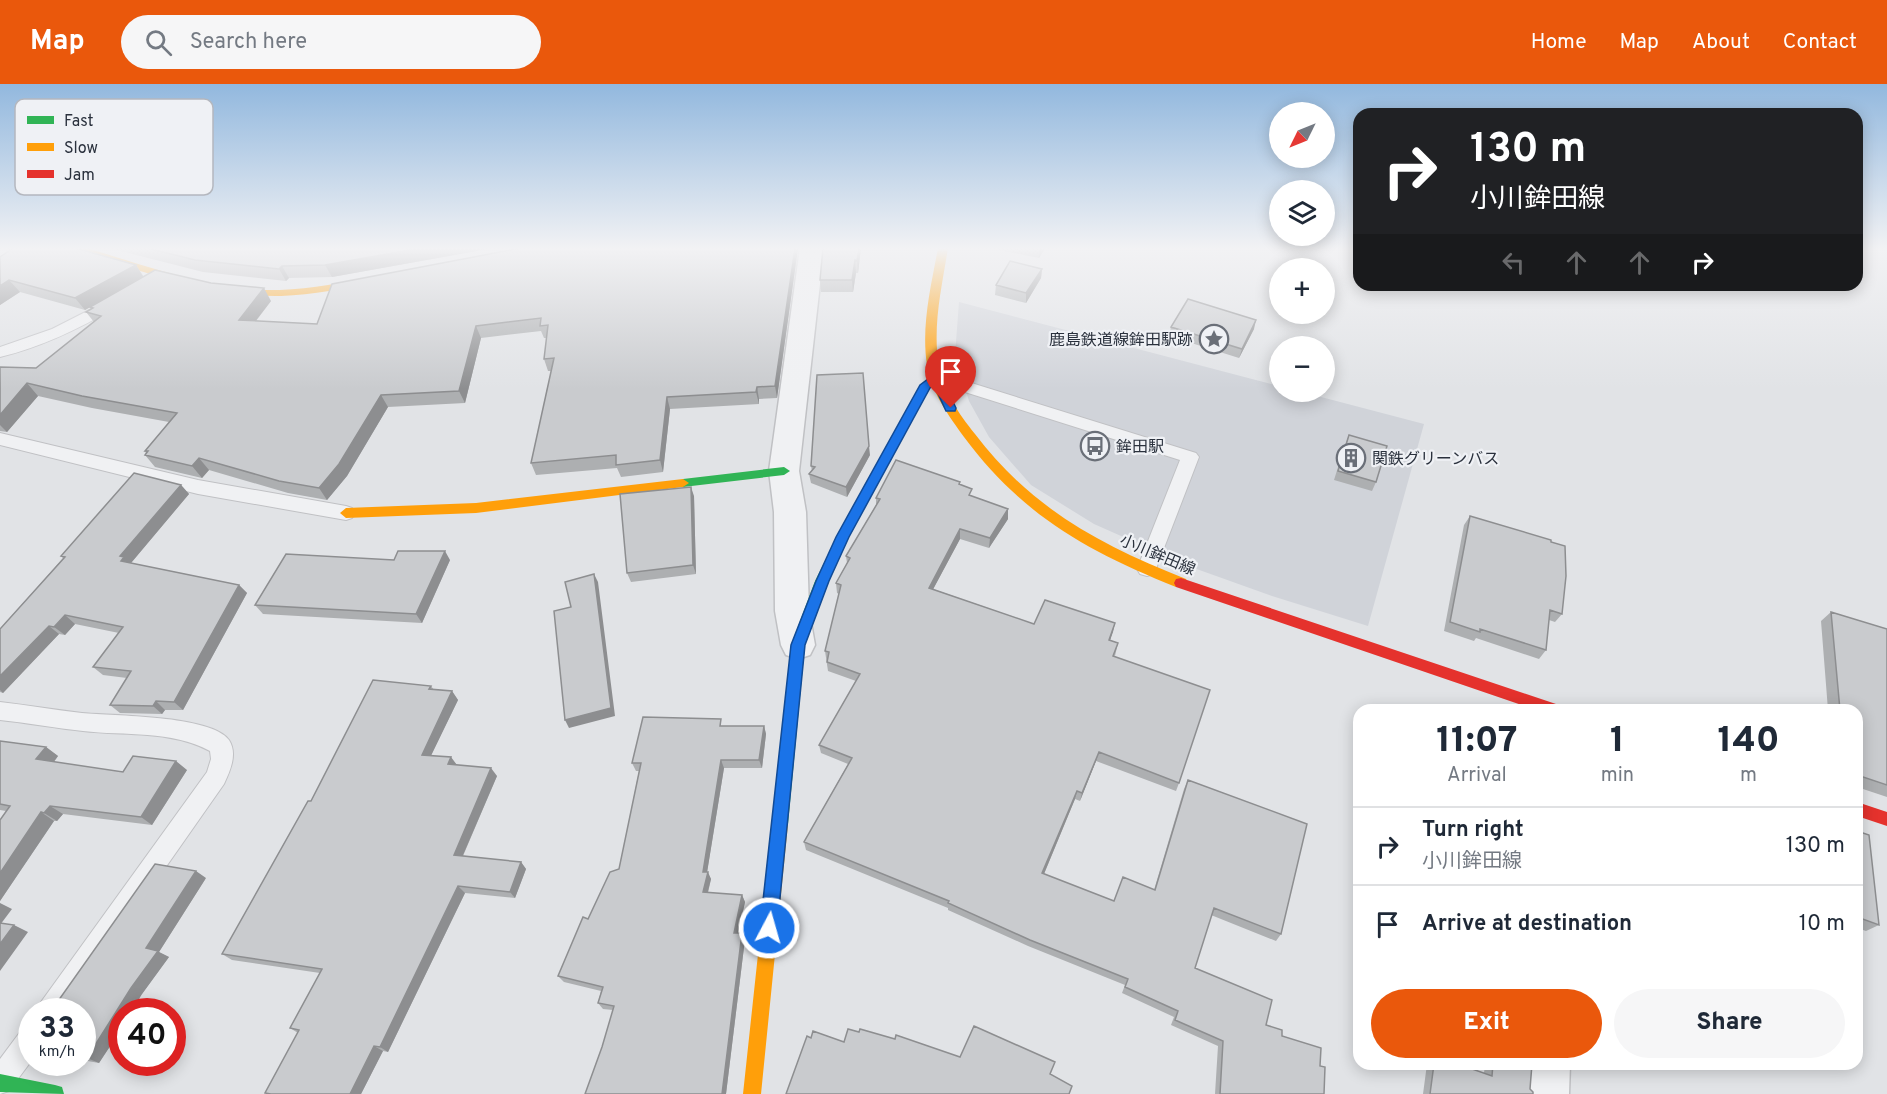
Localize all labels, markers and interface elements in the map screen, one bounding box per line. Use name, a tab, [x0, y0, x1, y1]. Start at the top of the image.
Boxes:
search box	[121, 15, 541, 69]
text: Map	[30, 24, 85, 60]
icon: search	[142, 26, 175, 59]
text: Search here	[190, 29, 307, 56]
text: Home	[1531, 29, 1587, 56]
text: Map	[1620, 29, 1659, 56]
text: About	[1692, 29, 1750, 56]
text: Contact	[1783, 29, 1857, 56]
legend	[15, 99, 213, 195]
north arrow	[1269, 102, 1335, 168]
map controls	[1269, 102, 1335, 402]
text: Fast	[64, 112, 94, 132]
text: 130 m	[1470, 124, 1586, 177]
icon: right	[1371, 132, 1449, 210]
text: Slow	[64, 139, 98, 159]
text: Jam	[64, 166, 95, 186]
button: layers	[1269, 180, 1335, 246]
text: 小川鉾田線	[1470, 183, 1605, 217]
icon: left	[1497, 246, 1530, 279]
icon: ahead	[1560, 246, 1593, 279]
icon: ahead	[1623, 246, 1656, 279]
icon: right	[1686, 246, 1719, 279]
button: +	[1269, 258, 1335, 324]
place icon: 鹿島鉄道線鉾田駅跡	[1198, 323, 1230, 355]
place label: 鹿島鉄道線鉾田駅跡	[1049, 331, 1193, 351]
button: −	[1269, 336, 1335, 402]
pin	[925, 346, 976, 408]
icon: arrive	[934, 355, 967, 388]
bus stop icon: 鉾田駅	[1079, 430, 1111, 462]
place label: 鉾田駅	[1116, 438, 1164, 458]
building icon: 関鉄グリーンバス	[1335, 442, 1367, 474]
place label: 関鉄グリーンバス	[1372, 450, 1499, 470]
street label: 小川鉾田線	[1116, 531, 1198, 581]
text: 11:07	[1436, 719, 1518, 765]
text: 1	[1610, 719, 1625, 765]
text: 140	[1717, 719, 1780, 765]
text: Arrival	[1447, 763, 1507, 789]
text: min	[1601, 763, 1634, 789]
text: m	[1740, 763, 1757, 789]
text: Turn right	[1422, 817, 1524, 844]
icon: right	[1371, 830, 1404, 863]
text: 130 m	[1786, 833, 1845, 860]
text: 小川鉾田線	[1422, 849, 1522, 875]
position arrow	[737, 896, 801, 960]
icon: arrive	[1371, 908, 1404, 941]
text: Arrive at destination	[1422, 911, 1632, 938]
text: 10 m	[1799, 911, 1845, 938]
button: Exit	[1371, 989, 1602, 1058]
button: Share	[1614, 989, 1845, 1058]
speed limit sign: 40	[108, 998, 186, 1076]
text: 33	[39, 1011, 75, 1048]
text: km/h	[39, 1043, 75, 1062]

